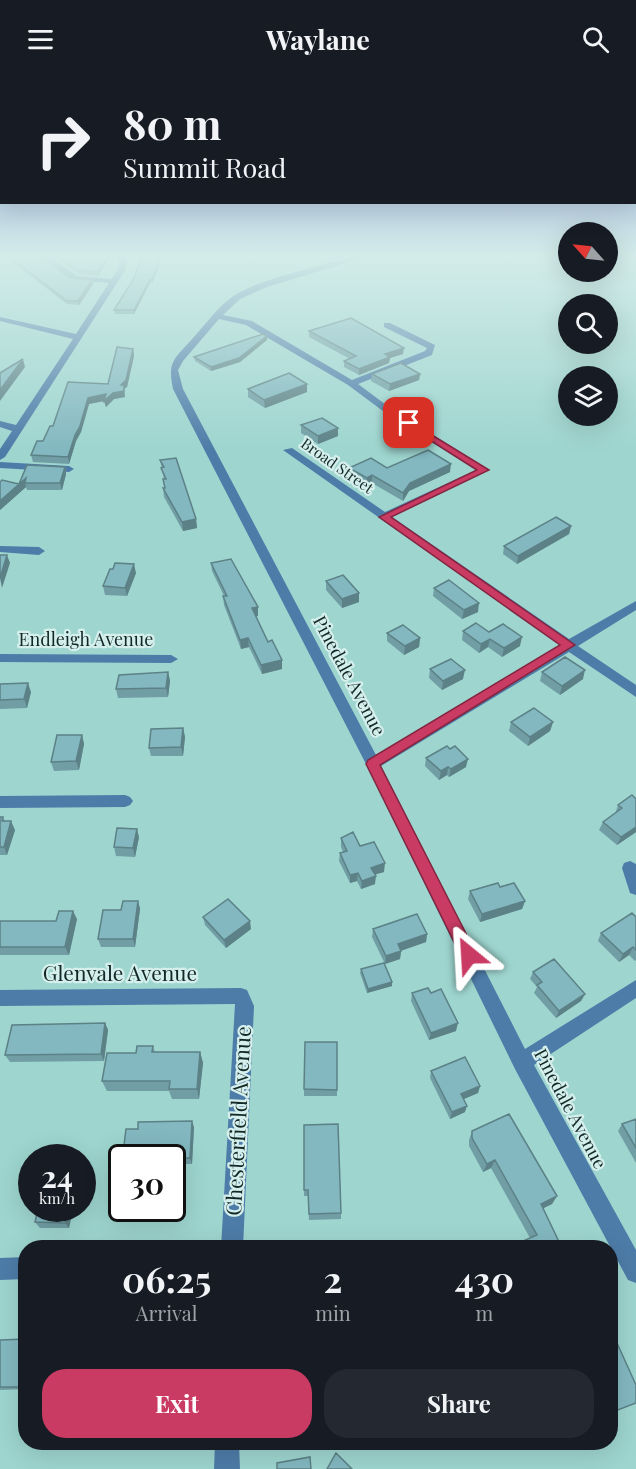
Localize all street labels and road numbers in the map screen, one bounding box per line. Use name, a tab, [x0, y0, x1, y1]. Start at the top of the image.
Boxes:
street label: Broad Street	[297, 433, 378, 498]
street label: Pinedale Avenue	[308, 611, 392, 740]
street label: Endleigh Avenue	[19, 627, 153, 651]
street label: Glenvale Avenue	[43, 958, 197, 986]
street label: Chesterfield Avenue	[218, 1025, 256, 1216]
street label: Pinedale Avenue	[529, 1044, 613, 1173]

